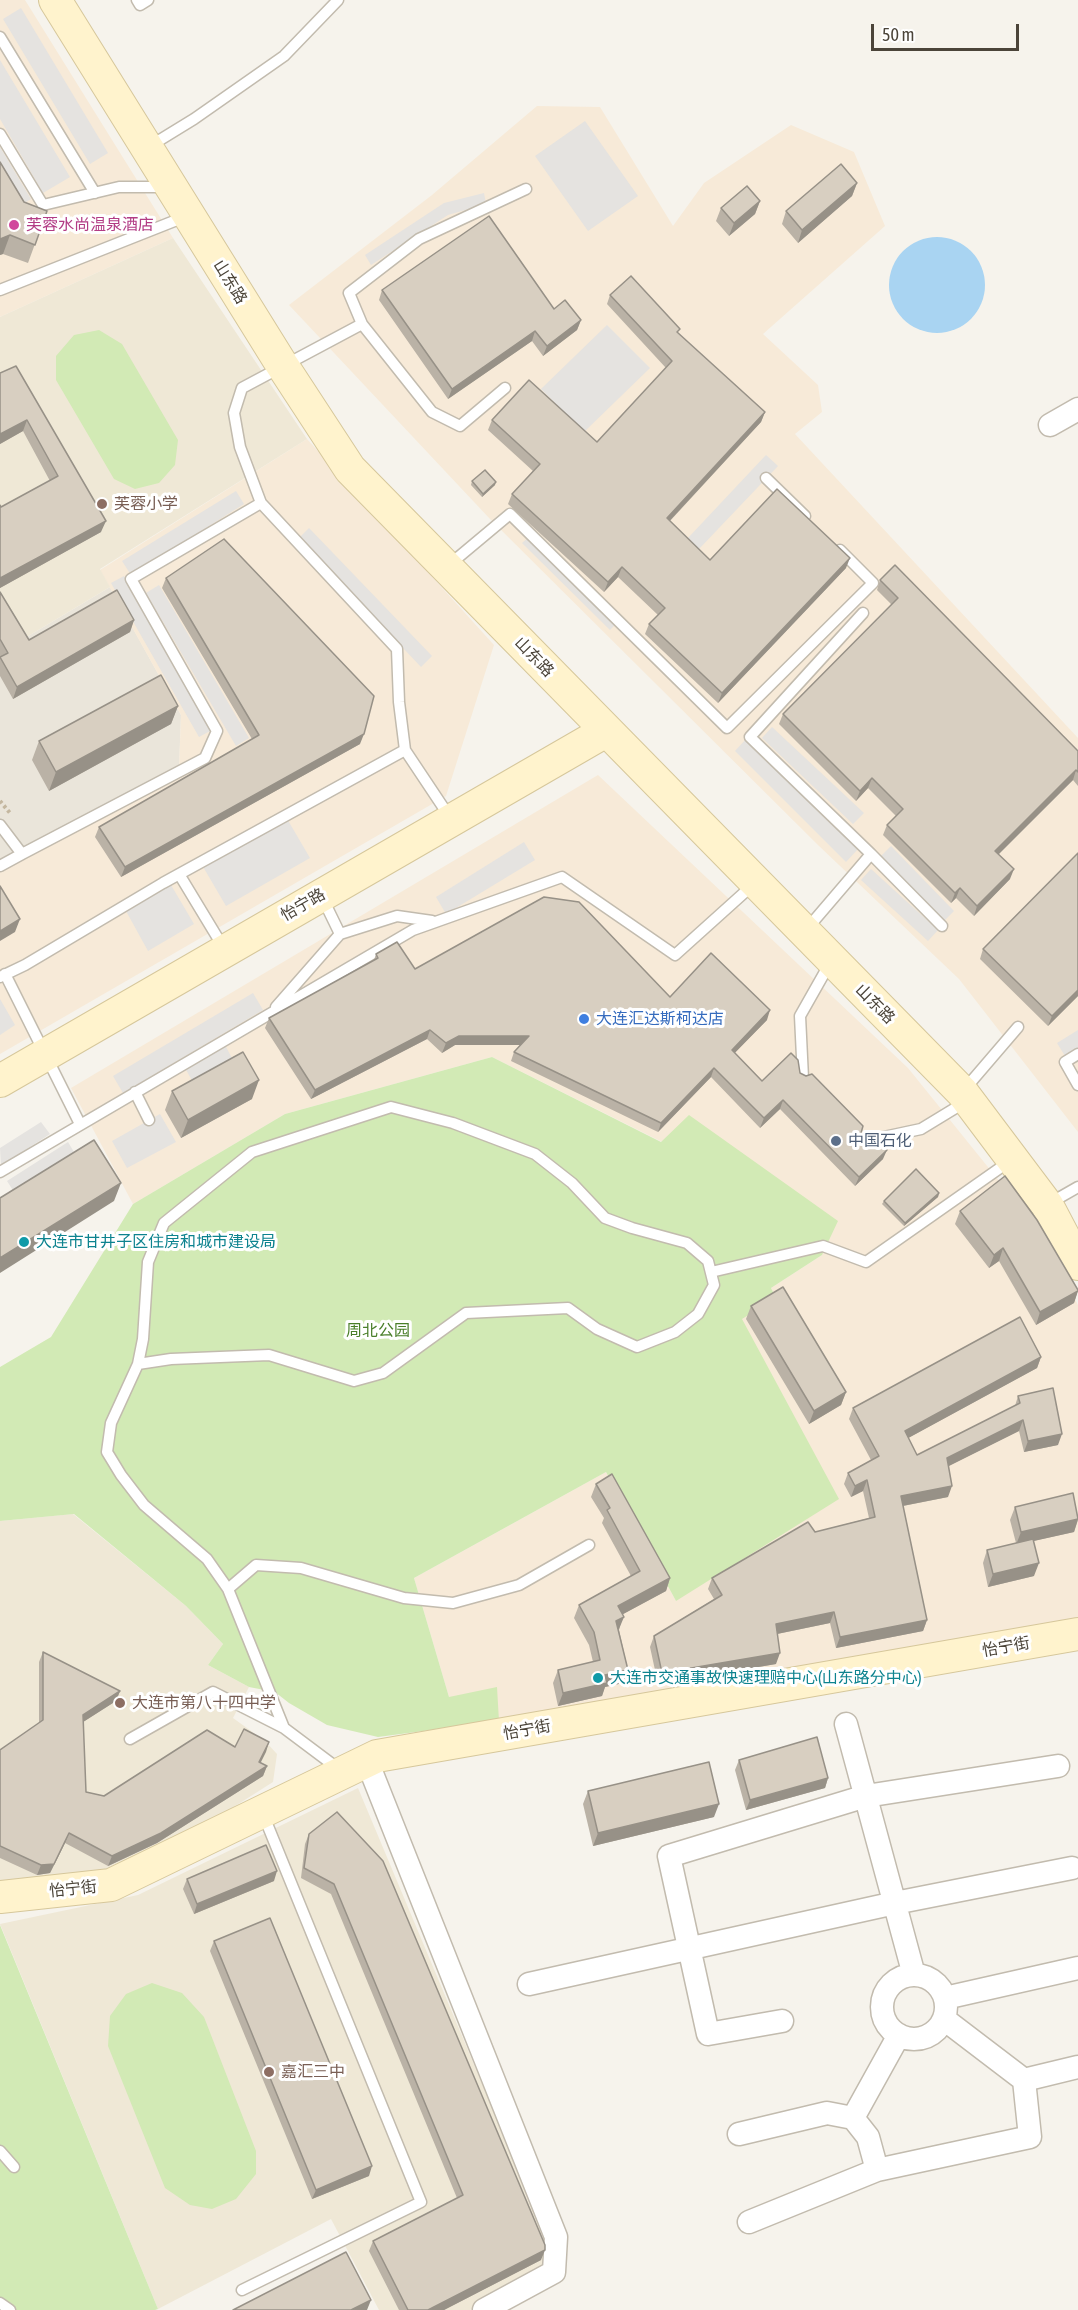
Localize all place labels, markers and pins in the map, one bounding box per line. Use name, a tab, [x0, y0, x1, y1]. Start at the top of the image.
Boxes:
place label: 芙蓉水尚温泉酒店	[26, 215, 154, 235]
marker: 芙蓉水尚温泉酒店	[7, 218, 21, 232]
place label: 芙蓉小学	[114, 494, 178, 514]
marker: 芙蓉小学	[95, 497, 109, 511]
place label: 大连汇达斯柯达店	[596, 1009, 724, 1029]
marker: 大连汇达斯柯达店	[577, 1012, 591, 1026]
place label: 中国石化	[848, 1131, 912, 1151]
marker: 中国石化	[829, 1134, 843, 1148]
place label: 大连市甘井子区住房和城市建设局	[36, 1232, 276, 1252]
marker: 大连市甘井子区住房和城市建设局	[17, 1235, 31, 1249]
place label: 大连市交通事故快速理赔中心(山东路分中心)	[610, 1668, 922, 1688]
marker: 大连市交通事故快速理赔中心(山东路分中心)	[591, 1671, 605, 1685]
place label: 大连市第八十四中学	[132, 1693, 276, 1713]
marker: 大连市第八十四中学	[113, 1696, 127, 1710]
place label: 嘉汇三中	[281, 2062, 345, 2082]
marker: 嘉汇三中	[262, 2065, 276, 2079]

